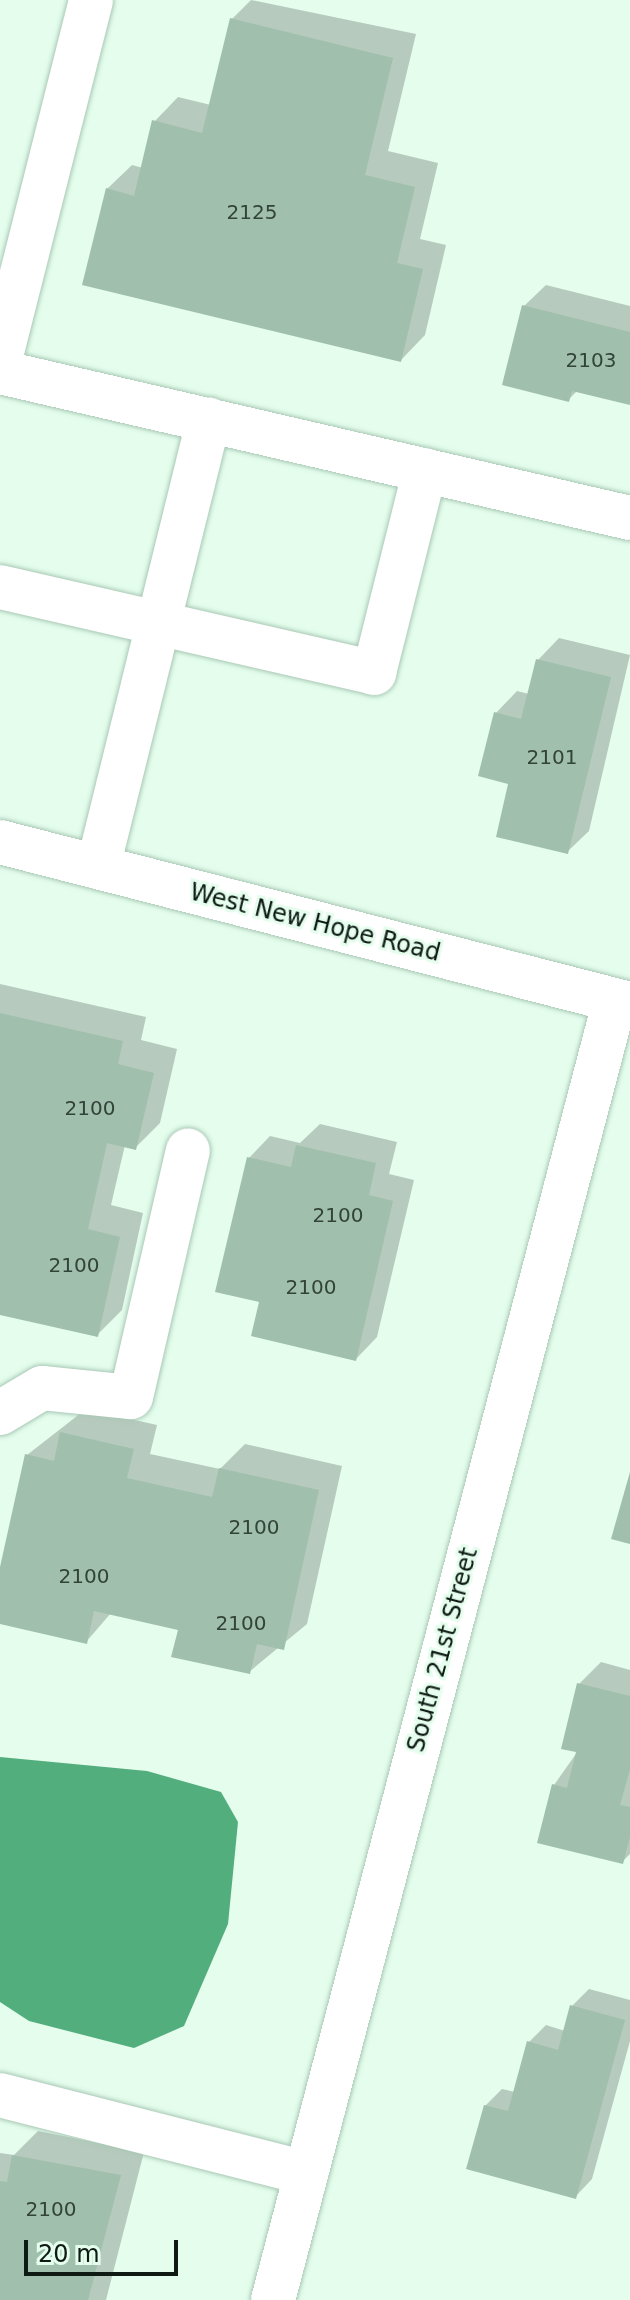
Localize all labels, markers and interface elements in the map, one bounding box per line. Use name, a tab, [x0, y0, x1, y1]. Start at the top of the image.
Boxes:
house number: 2125	[227, 200, 277, 224]
house number: 2103	[566, 348, 616, 372]
house number: 2101	[527, 745, 577, 769]
street label: West New Hope Road	[187, 878, 443, 968]
house number: 2100	[65, 1096, 115, 1120]
house number: 2100	[313, 1203, 363, 1227]
house number: 2100	[49, 1253, 99, 1277]
house number: 2100	[286, 1275, 336, 1299]
house number: 2100	[229, 1515, 279, 1539]
street label: South 21st Street	[402, 1545, 484, 1755]
house number: 2100	[59, 1564, 109, 1588]
house number: 2100	[216, 1611, 266, 1635]
house number: 2100	[26, 2197, 76, 2221]
scale bar	[28, 2224, 182, 2274]
text: 20 m	[38, 2240, 100, 2268]

